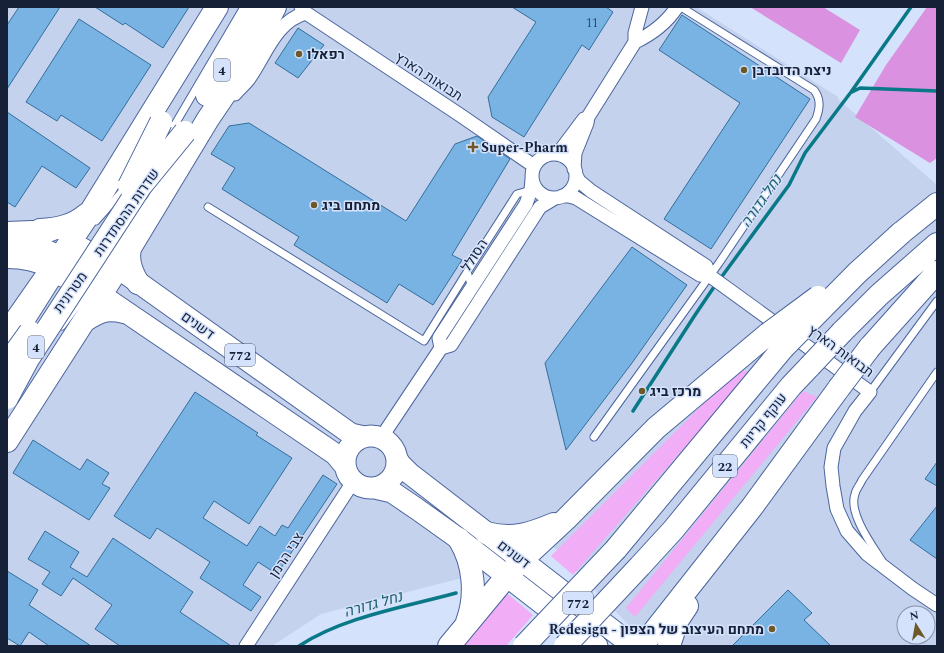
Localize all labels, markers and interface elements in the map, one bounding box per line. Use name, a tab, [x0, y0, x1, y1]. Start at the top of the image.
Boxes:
house number: 11	[586, 14, 598, 33]
place label: רפאלו	[307, 44, 345, 65]
street label: תבואות הארץ	[391, 47, 467, 106]
marker: רפאלו	[294, 49, 304, 59]
road number: 4	[214, 59, 230, 81]
place label: ניצת הדובדבן	[752, 60, 832, 81]
marker: ניצת הדובדבן	[739, 65, 749, 75]
place label: Super-Pharm	[481, 137, 568, 158]
marker: Super-Pharm	[468, 142, 478, 152]
street label: שדרות ההסתדרות	[88, 164, 164, 260]
water label: נחל גדורה	[735, 169, 789, 232]
place label: מתחם ביג	[322, 195, 380, 216]
marker: מתחם ביג	[309, 200, 319, 210]
street label: הסולל	[456, 235, 493, 276]
street label: מטרונית	[48, 267, 93, 317]
street label: דשנים	[177, 306, 219, 345]
street label: תבואות הארץ	[803, 320, 878, 383]
road number: 4	[28, 336, 44, 358]
road number: 772	[225, 344, 255, 366]
place label: מרכז ביג	[650, 381, 701, 402]
marker: מרכז ביג	[637, 386, 647, 396]
street label: עוקף קריות	[735, 388, 792, 452]
road number: 22	[713, 455, 737, 477]
street label: צבי הרמן	[264, 528, 309, 582]
street label: דשנים	[493, 535, 535, 574]
water label: נחל גדורה	[341, 585, 407, 624]
road number: 772	[563, 592, 593, 614]
north arrow	[896, 605, 936, 645]
text: N	[908, 606, 920, 625]
place label: Redesign - מתחם העיצוב של הצפון	[549, 619, 764, 640]
marker: Redesign - מתחם העיצוב של הצפון	[767, 624, 777, 634]

